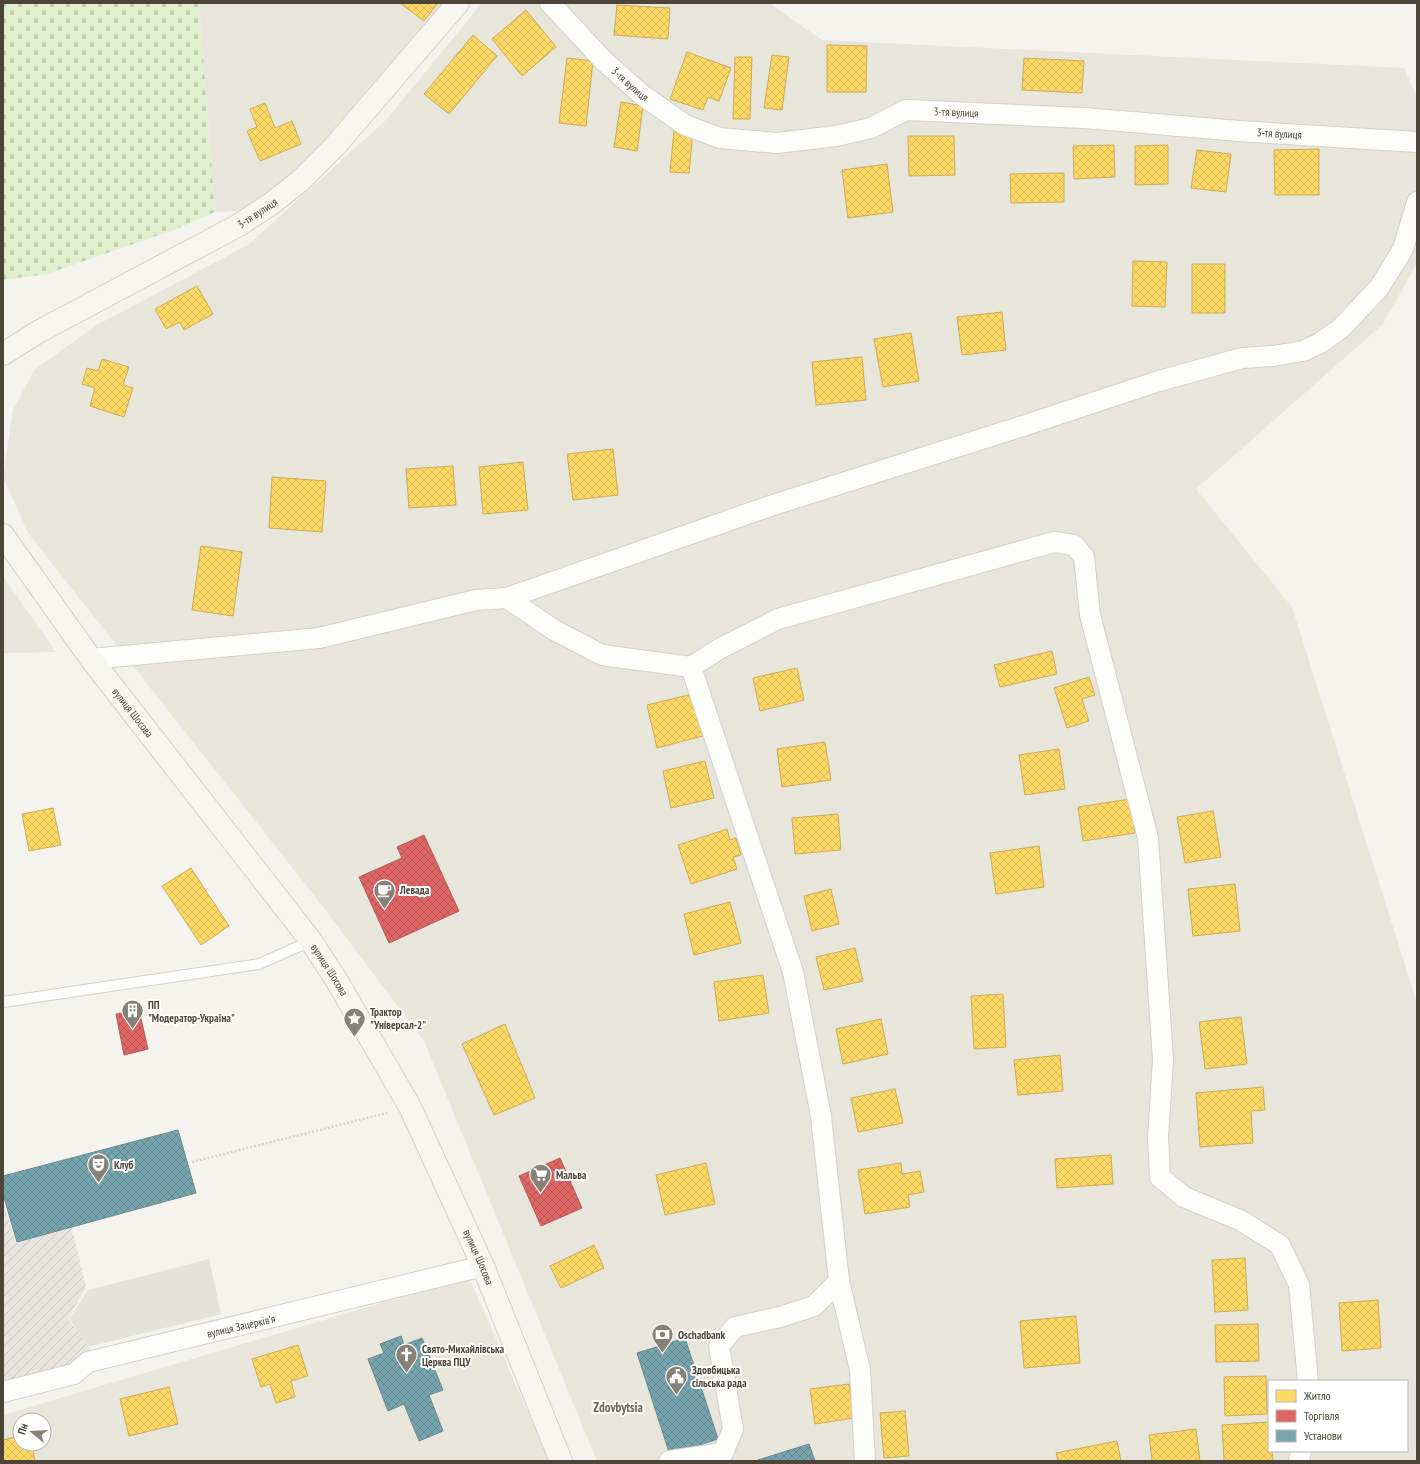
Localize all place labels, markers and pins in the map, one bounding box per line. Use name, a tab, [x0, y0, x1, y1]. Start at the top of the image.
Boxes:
cafe icon: Левада	[372, 877, 398, 910]
place label: Левада	[399, 883, 430, 897]
building icon: ПП "Модератор-Україна"	[119, 998, 145, 1031]
place label: ПП "Модератор-Україна"	[148, 998, 235, 1025]
place icon: Трактор "Універсал-2"	[342, 1005, 368, 1038]
place label: Трактор "Універсал-2"	[370, 1005, 426, 1032]
theatre icon: Клуб	[85, 1152, 111, 1185]
place label: Клуб	[114, 1158, 134, 1172]
supermarket icon: Мальва	[528, 1162, 554, 1195]
place label: Мальва	[556, 1168, 587, 1182]
bank icon: Oschadbank	[650, 1322, 676, 1355]
place label: Oschadbank	[678, 1328, 726, 1342]
church icon: Свято-Михайлівська Церква ПЦУ	[393, 1342, 419, 1375]
place label: Свято-Михайлівська Церква ПЦУ	[422, 1342, 504, 1369]
public building icon: Здовбицька сільська рада	[664, 1363, 690, 1396]
place label: Здовбицька сільська рада	[692, 1363, 747, 1390]

